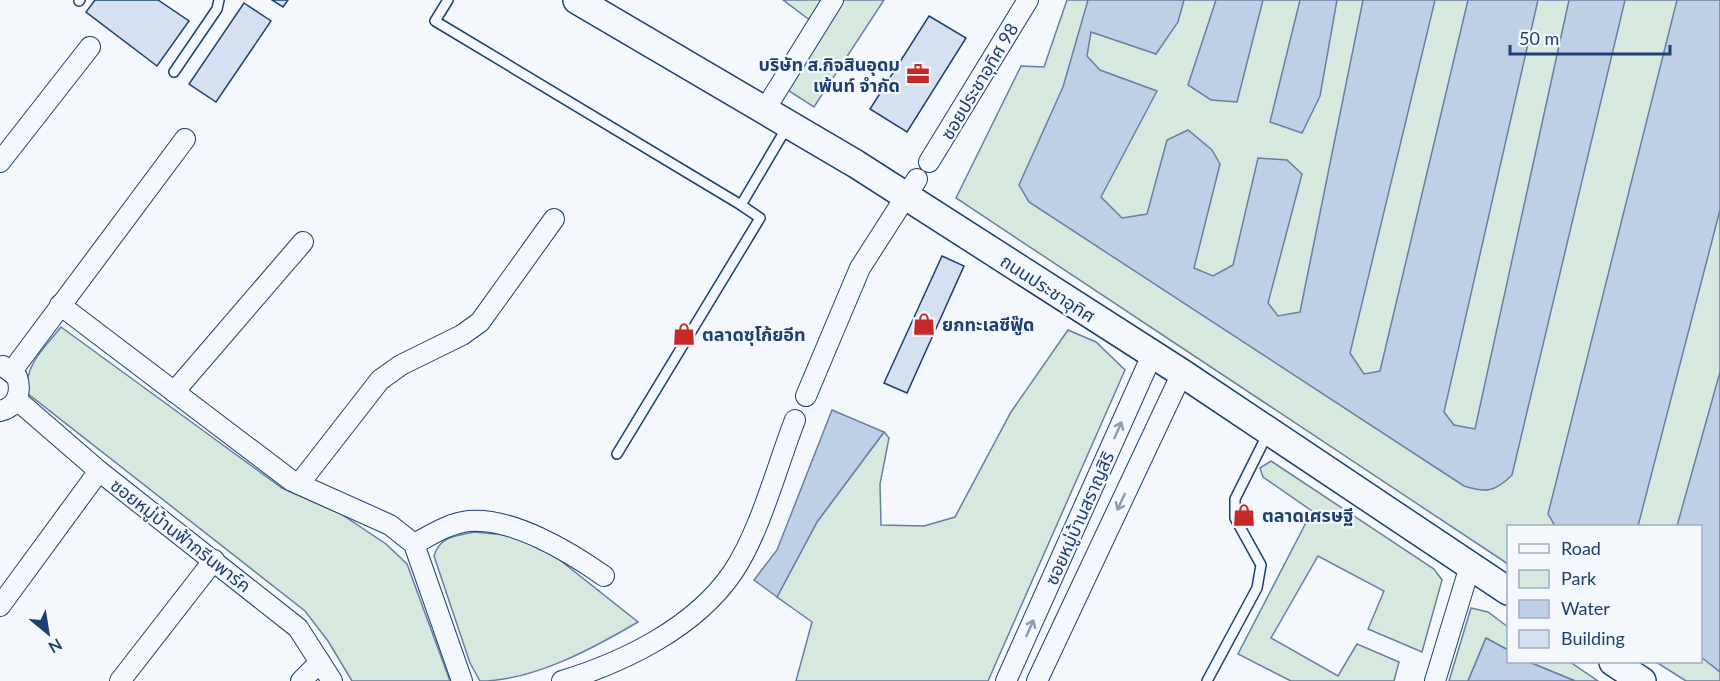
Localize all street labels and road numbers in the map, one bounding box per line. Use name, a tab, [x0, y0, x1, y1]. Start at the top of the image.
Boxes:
street label: ซอยประชาอุทิศ 98	[936, 19, 1023, 144]
street label: ถนนประชาอุทิศ	[996, 249, 1099, 328]
street label: ซอยหมู่บ้านสราญสิริ	[1040, 448, 1120, 589]
street label: ซอยหมู่บ้านฟ้ากรีนพาร์ค	[105, 473, 255, 598]

